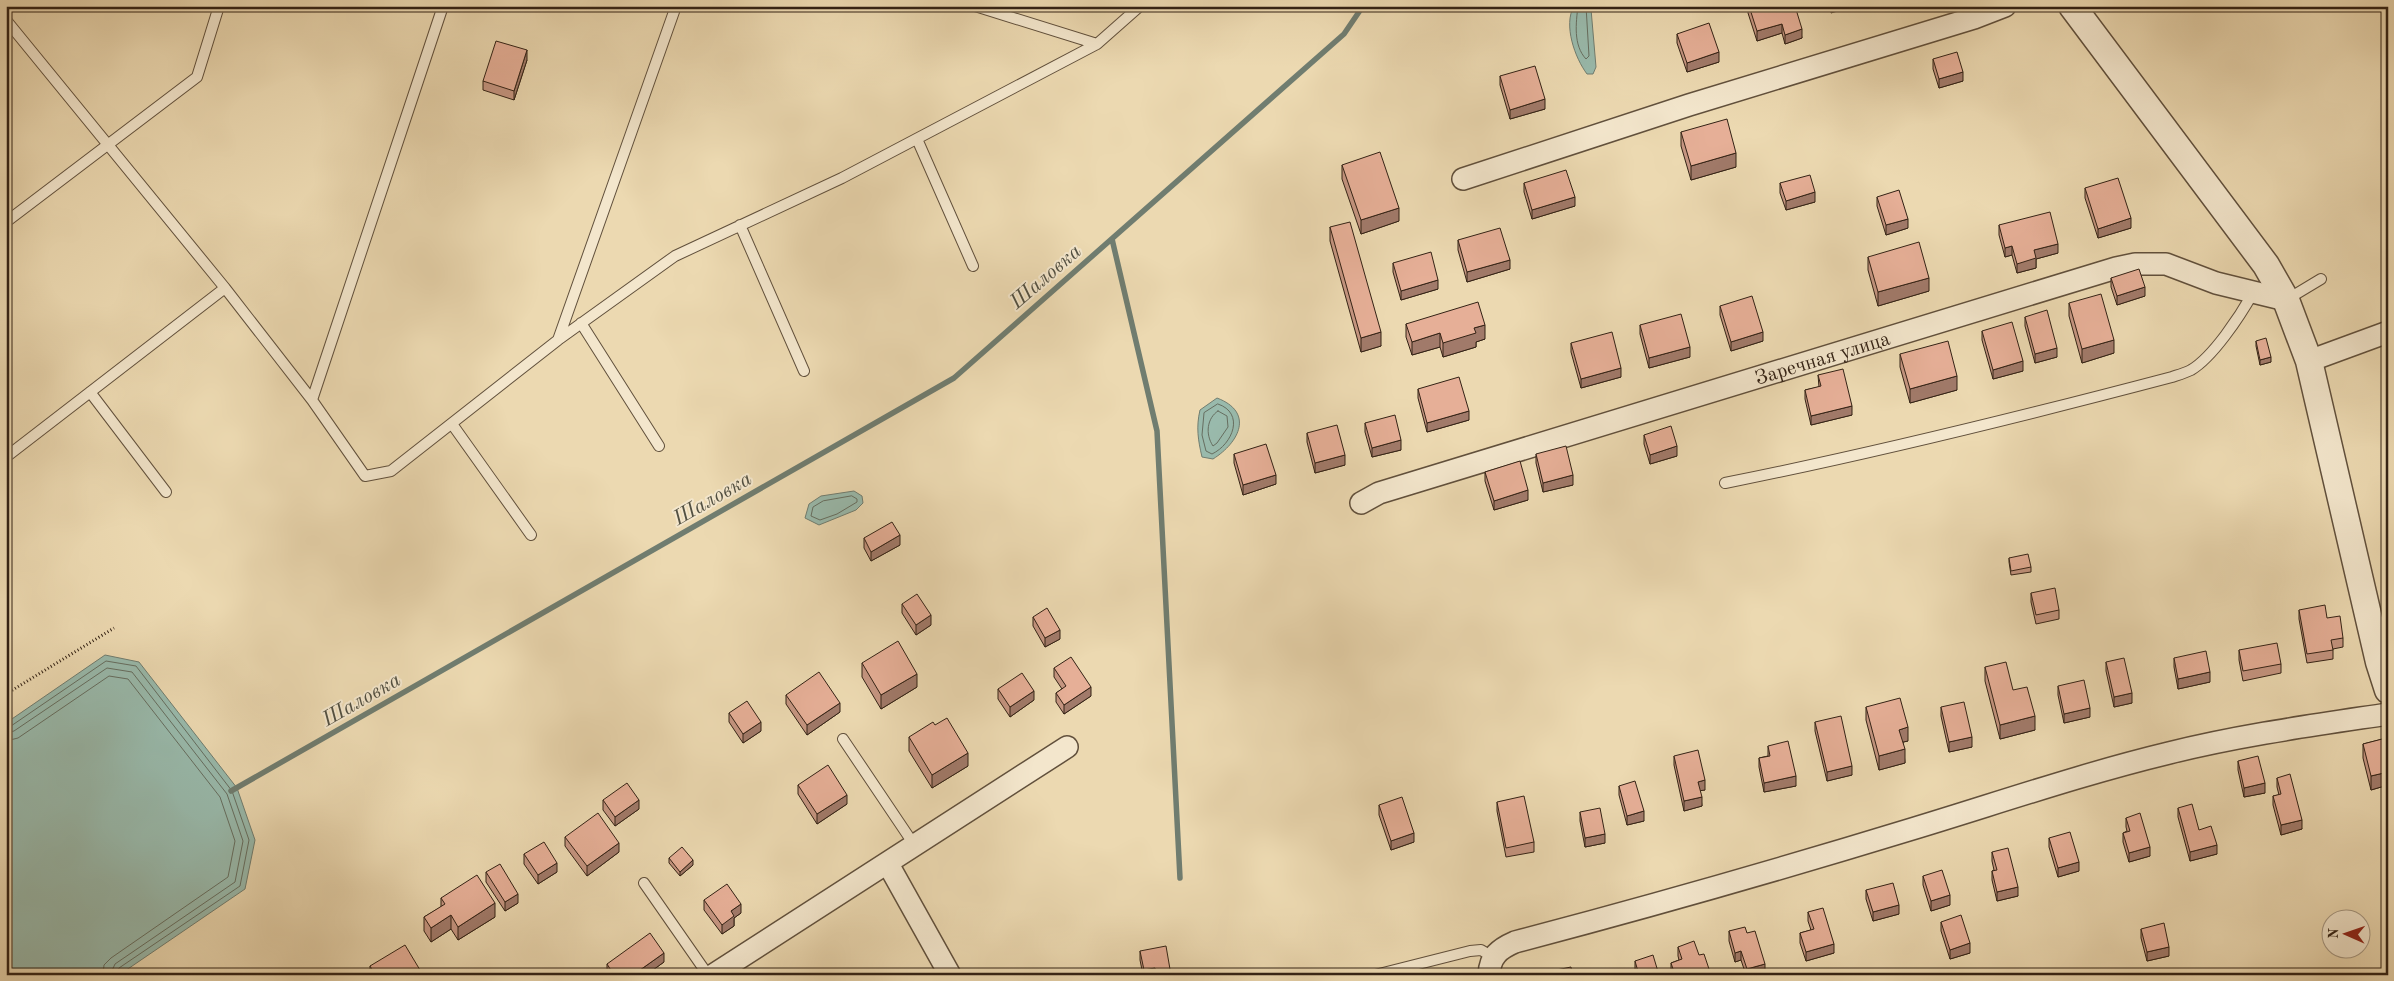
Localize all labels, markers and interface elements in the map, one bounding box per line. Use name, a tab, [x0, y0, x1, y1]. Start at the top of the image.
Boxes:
water label: Шаловка	[1006, 241, 1086, 314]
street label: Заречная улица	[1753, 330, 1893, 390]
water label: Шаловка	[669, 468, 756, 531]
water label: Шаловка	[318, 669, 405, 732]
north arrow	[2322, 908, 2372, 958]
text: N	[2327, 928, 2341, 939]

